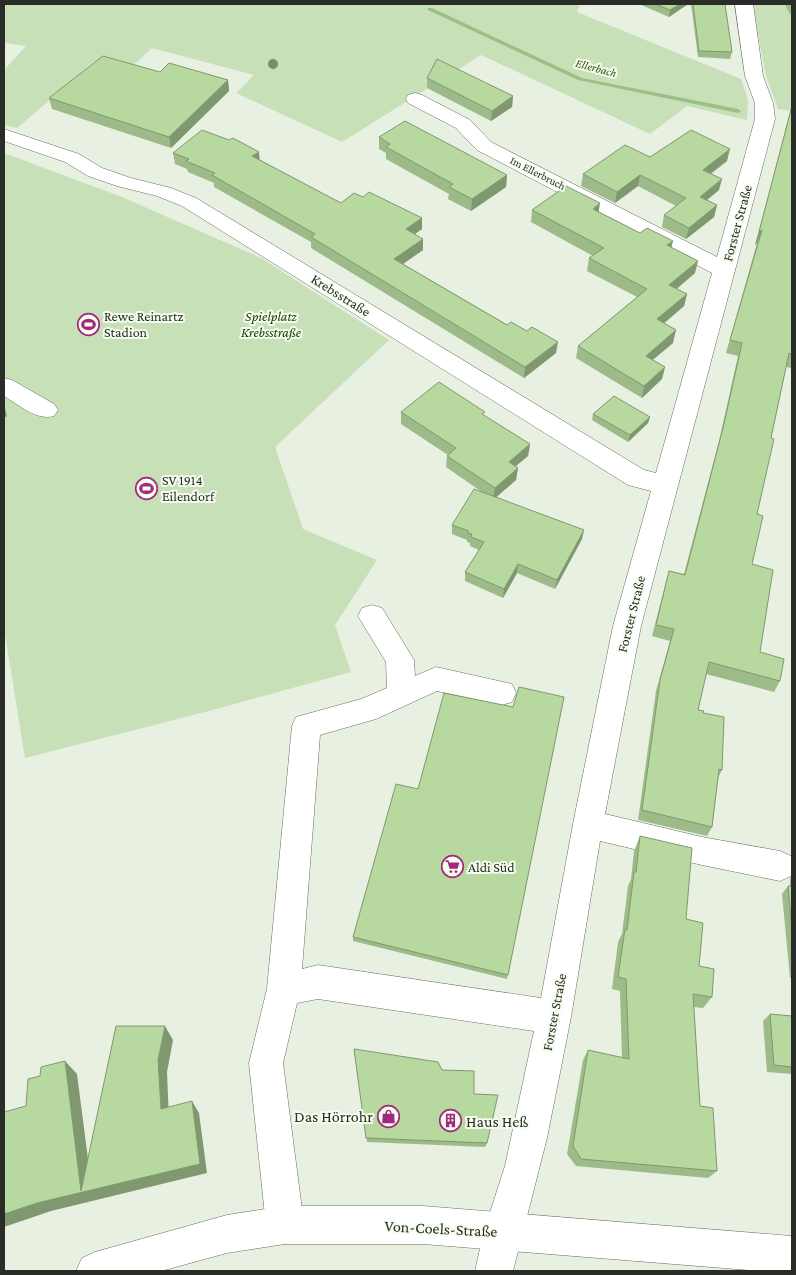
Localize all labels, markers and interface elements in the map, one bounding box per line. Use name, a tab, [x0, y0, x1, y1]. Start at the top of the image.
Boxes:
water label: Ellerbach	[574, 56, 618, 80]
street label: Im Ellerbruch	[508, 154, 568, 192]
street label: Forster Straße	[719, 183, 755, 263]
street label: Krebsstraße	[308, 271, 374, 319]
place label: Rewe Reinartz Stadion	[104, 308, 184, 340]
park label: Spielplatz Krebsstraße	[241, 308, 302, 340]
sports icon: Rewe Reinartz Stadion	[76, 312, 100, 336]
place label: SV 1914 Eilendorf	[162, 472, 215, 504]
sports icon: SV 1914 Eilendorf	[134, 476, 158, 500]
street label: Forster Straße	[614, 574, 648, 654]
supermarket icon: Aldi Süd	[440, 855, 464, 879]
place label: Aldi Süd	[468, 859, 515, 875]
street label: Forster Straße	[539, 972, 569, 1052]
shop icon: Das Hörrohr	[377, 1104, 401, 1128]
place label: Das Hörrohr	[294, 1108, 373, 1125]
building icon: Haus Heß	[438, 1109, 462, 1133]
place label: Haus Heß	[466, 1113, 528, 1130]
street label: Von-Coels-Straße	[384, 1217, 498, 1240]

